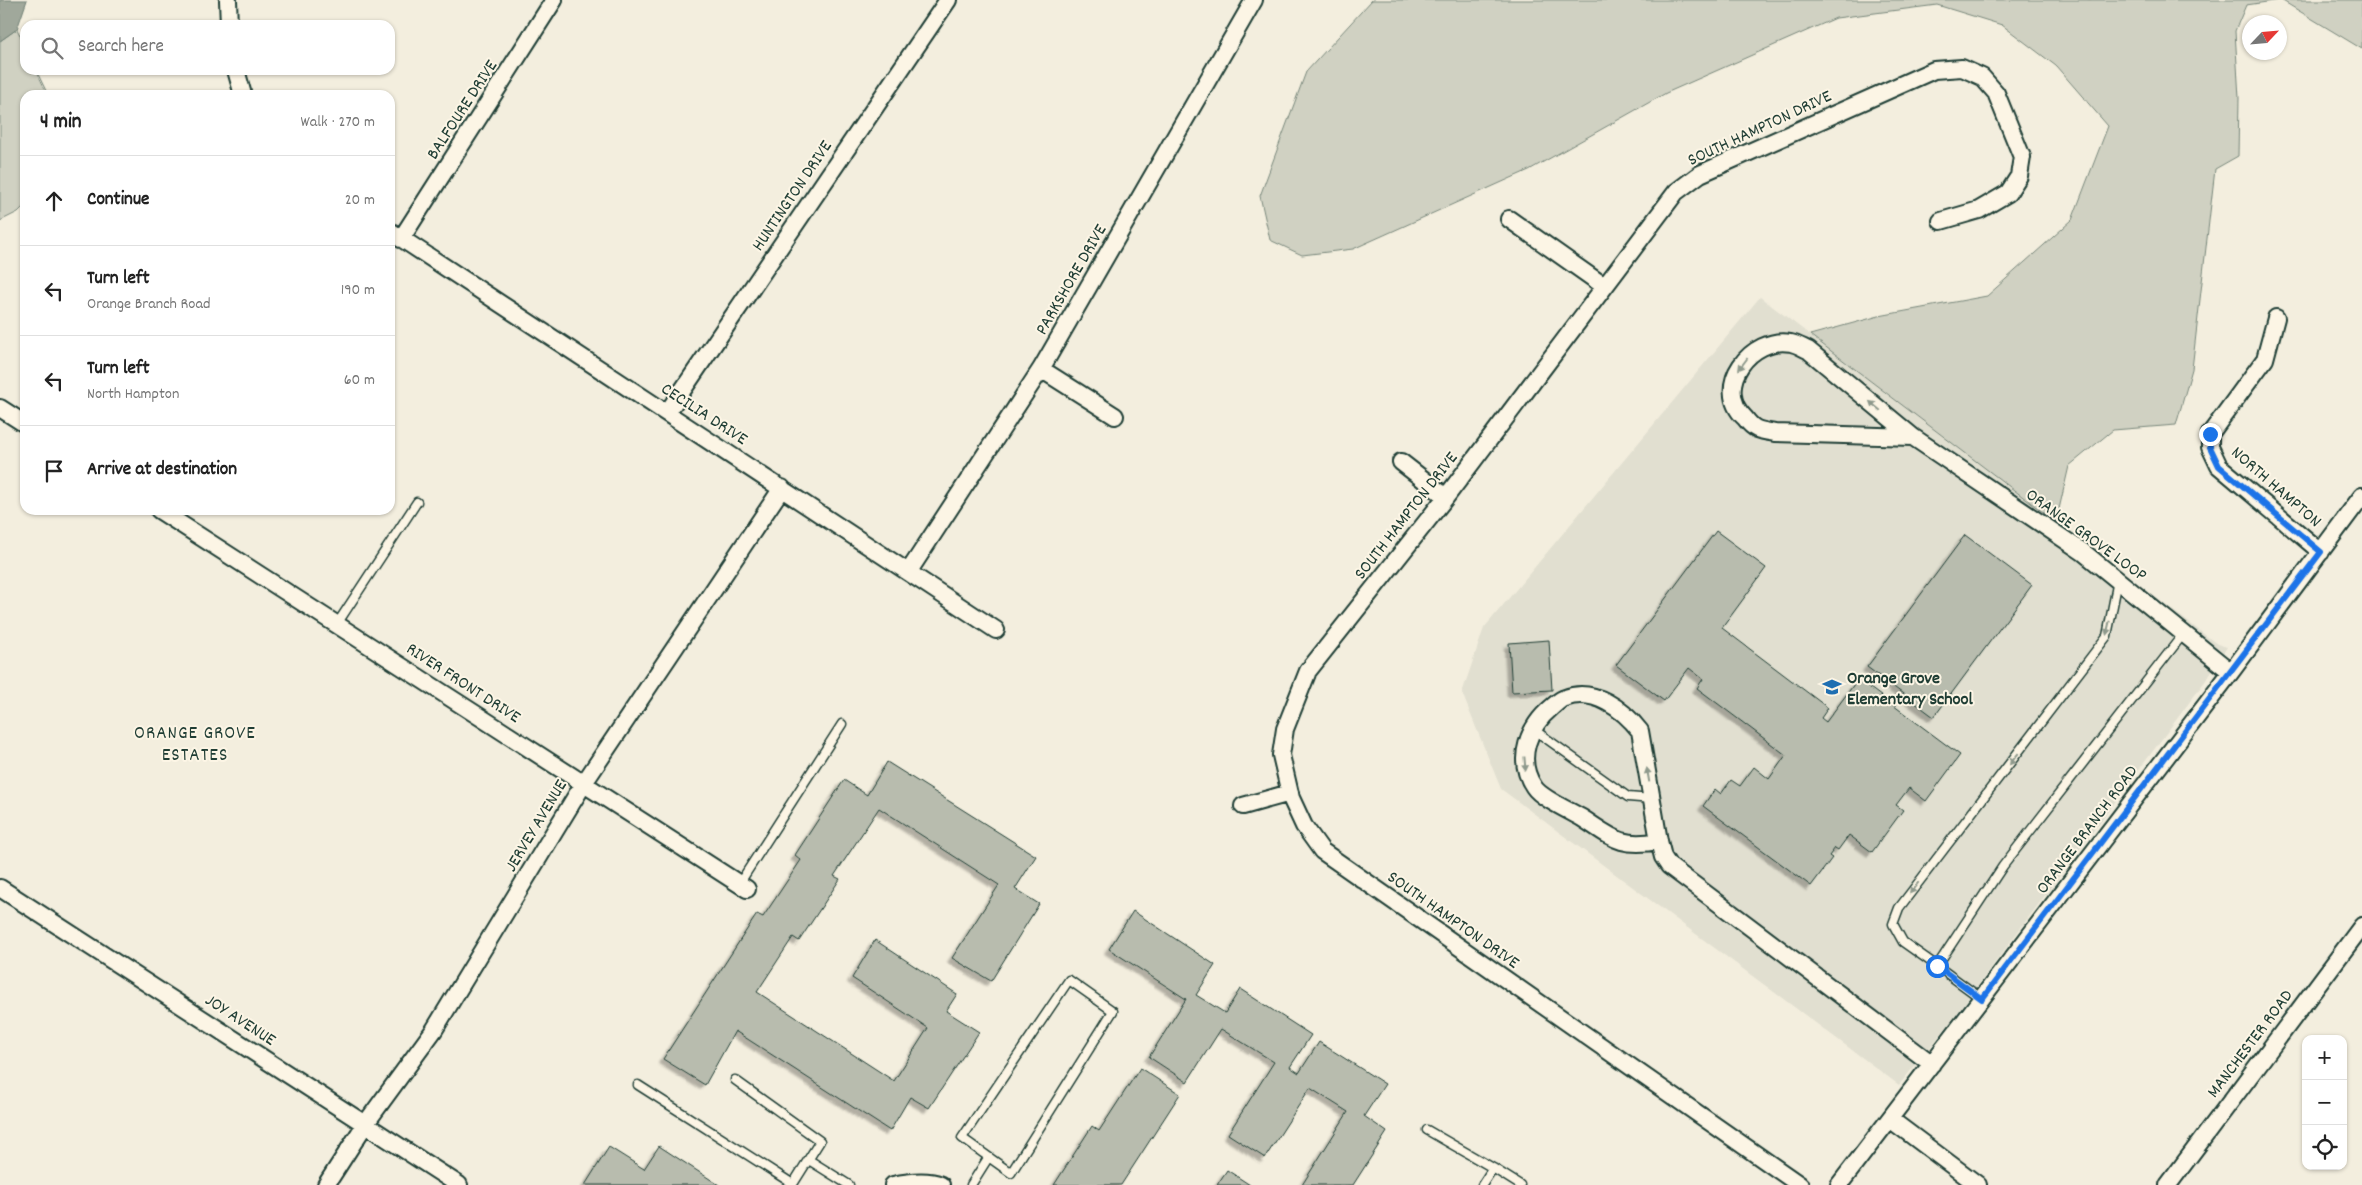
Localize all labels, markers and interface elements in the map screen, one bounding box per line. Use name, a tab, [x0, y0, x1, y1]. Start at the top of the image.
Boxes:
north arrow	[2242, 15, 2287, 60]
search box	[20, 20, 395, 75]
icon: search	[38, 34, 66, 62]
text: Search here	[78, 34, 164, 61]
street label: BALFOURE DRIVE	[421, 56, 505, 165]
street label: SOUTH HAMPTON DRIVE	[1684, 85, 1836, 174]
text: 4 min	[40, 108, 82, 138]
text: Walk · 270 m	[300, 111, 375, 134]
street label: HUNTINGTON DRIVE	[747, 136, 839, 257]
icon: ahead	[40, 187, 68, 215]
text: Continue	[87, 187, 149, 214]
text: 20 m	[345, 189, 375, 212]
street label: PARKSHORE DRIVE	[1030, 220, 1114, 340]
text: Turn left	[87, 266, 150, 293]
icon: left	[40, 277, 68, 305]
text: 190 m	[341, 279, 375, 302]
text: Orange Branch Road	[87, 293, 211, 316]
text: Turn left	[87, 356, 150, 383]
one-way arrow	[1737, 357, 1748, 370]
icon: left	[40, 367, 68, 395]
text: 60 m	[344, 369, 375, 392]
street label: CECILIA DRIVE	[655, 378, 752, 453]
text: North Hampton	[87, 383, 179, 406]
one-way arrow	[1869, 401, 1882, 412]
route end	[2199, 423, 2222, 446]
street label: NORTH HAMPTON	[2225, 441, 2326, 534]
street label: SOUTH HAMPTON DRIVE	[1349, 447, 1465, 586]
icon: arrive	[40, 457, 68, 485]
text: Arrive at destination	[87, 457, 237, 484]
street label: ORANGE GROVE LOOP	[2020, 483, 2151, 589]
one-way arrow	[2104, 620, 2112, 636]
street label: RIVER FRONT DRIVE	[401, 638, 525, 730]
place label: Orange Grove Elementary School	[1847, 667, 1974, 713]
school or university icon: Orange Grove Elementary School	[1821, 676, 1843, 698]
district label: ORANGE GROVE ESTATES	[134, 721, 256, 770]
one-way arrow	[2008, 752, 2019, 765]
one-way arrow	[1522, 756, 1530, 772]
street label: ORANGE BRANCH ROAD	[2031, 761, 2145, 900]
one-way arrow	[1643, 767, 1651, 783]
street label: JERVEY AVENUE	[500, 776, 574, 877]
street label: SOUTH HAMPTON DRIVE	[1381, 866, 1524, 976]
one-way arrow	[1909, 881, 1920, 894]
route start	[1926, 955, 1949, 978]
street label: MANCHESTER ROAD	[2202, 985, 2300, 1104]
street label: JOY AVENUE	[199, 989, 280, 1053]
map controls	[2302, 1035, 2347, 1170]
button: +	[2302, 1035, 2347, 1080]
button: −	[2302, 1080, 2347, 1125]
button: locate	[2302, 1125, 2347, 1170]

